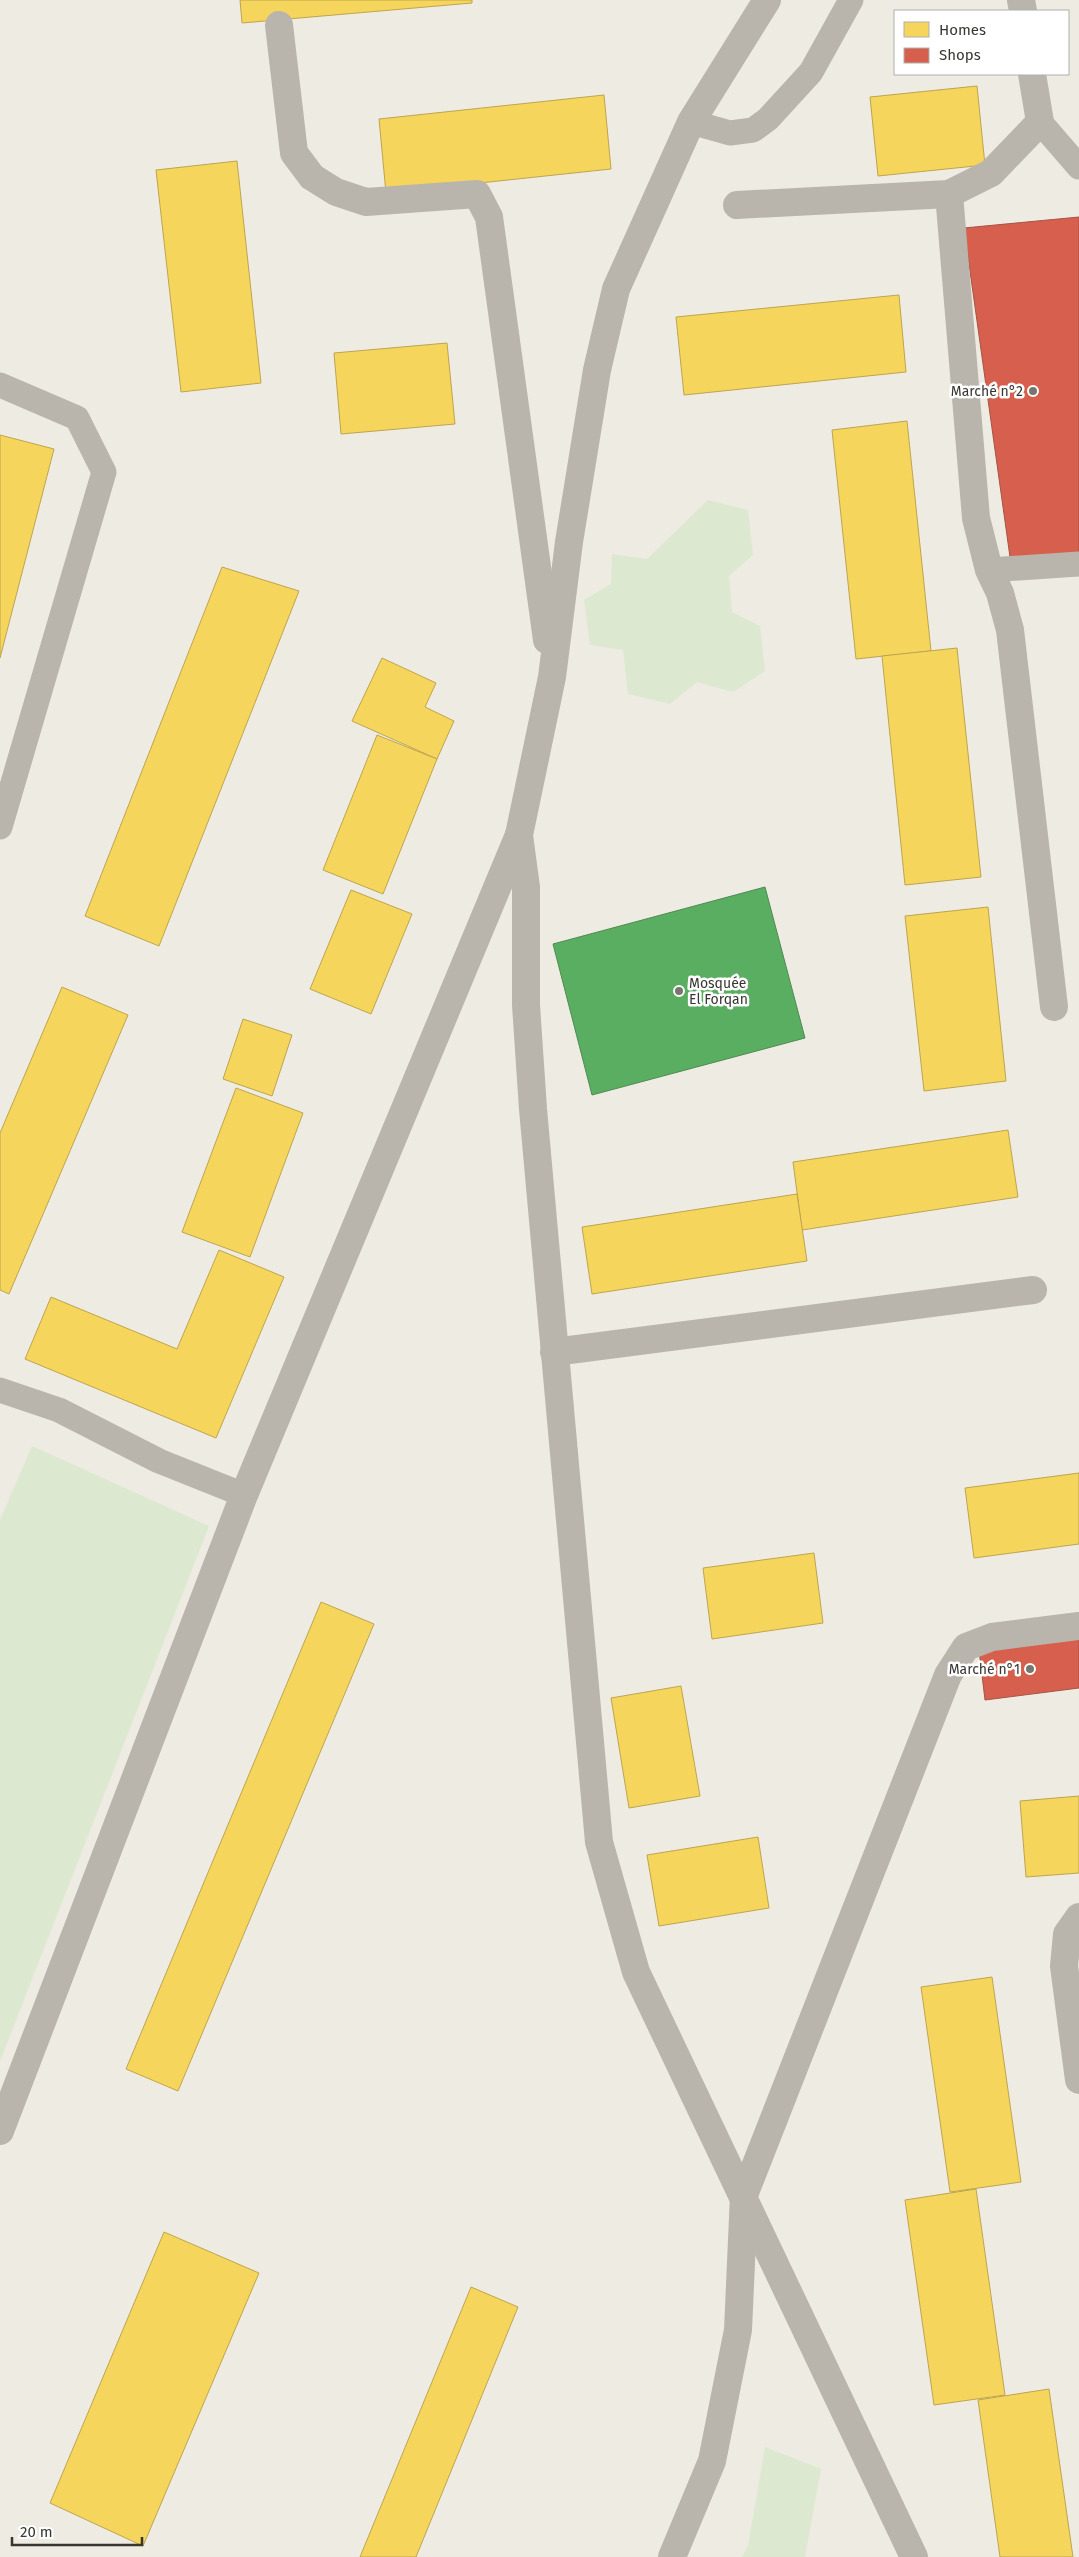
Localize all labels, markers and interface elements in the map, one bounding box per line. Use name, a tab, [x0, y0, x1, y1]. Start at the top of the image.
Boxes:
legend	[894, 10, 1069, 75]
text: Homes	[939, 21, 986, 39]
text: Shops	[939, 46, 981, 64]
place label: Marché n°2	[951, 383, 1023, 400]
marker: Marché n°2	[1027, 385, 1039, 397]
place label: Mosquée El Forqan	[689, 975, 748, 1008]
marker: Mosquée El Forqan	[673, 985, 685, 997]
place label: Marché n°1	[949, 1661, 1020, 1678]
marker: Marché n°1	[1024, 1663, 1036, 1675]
scale bar	[12, 2514, 142, 2546]
text: 20 m	[20, 2523, 53, 2541]

